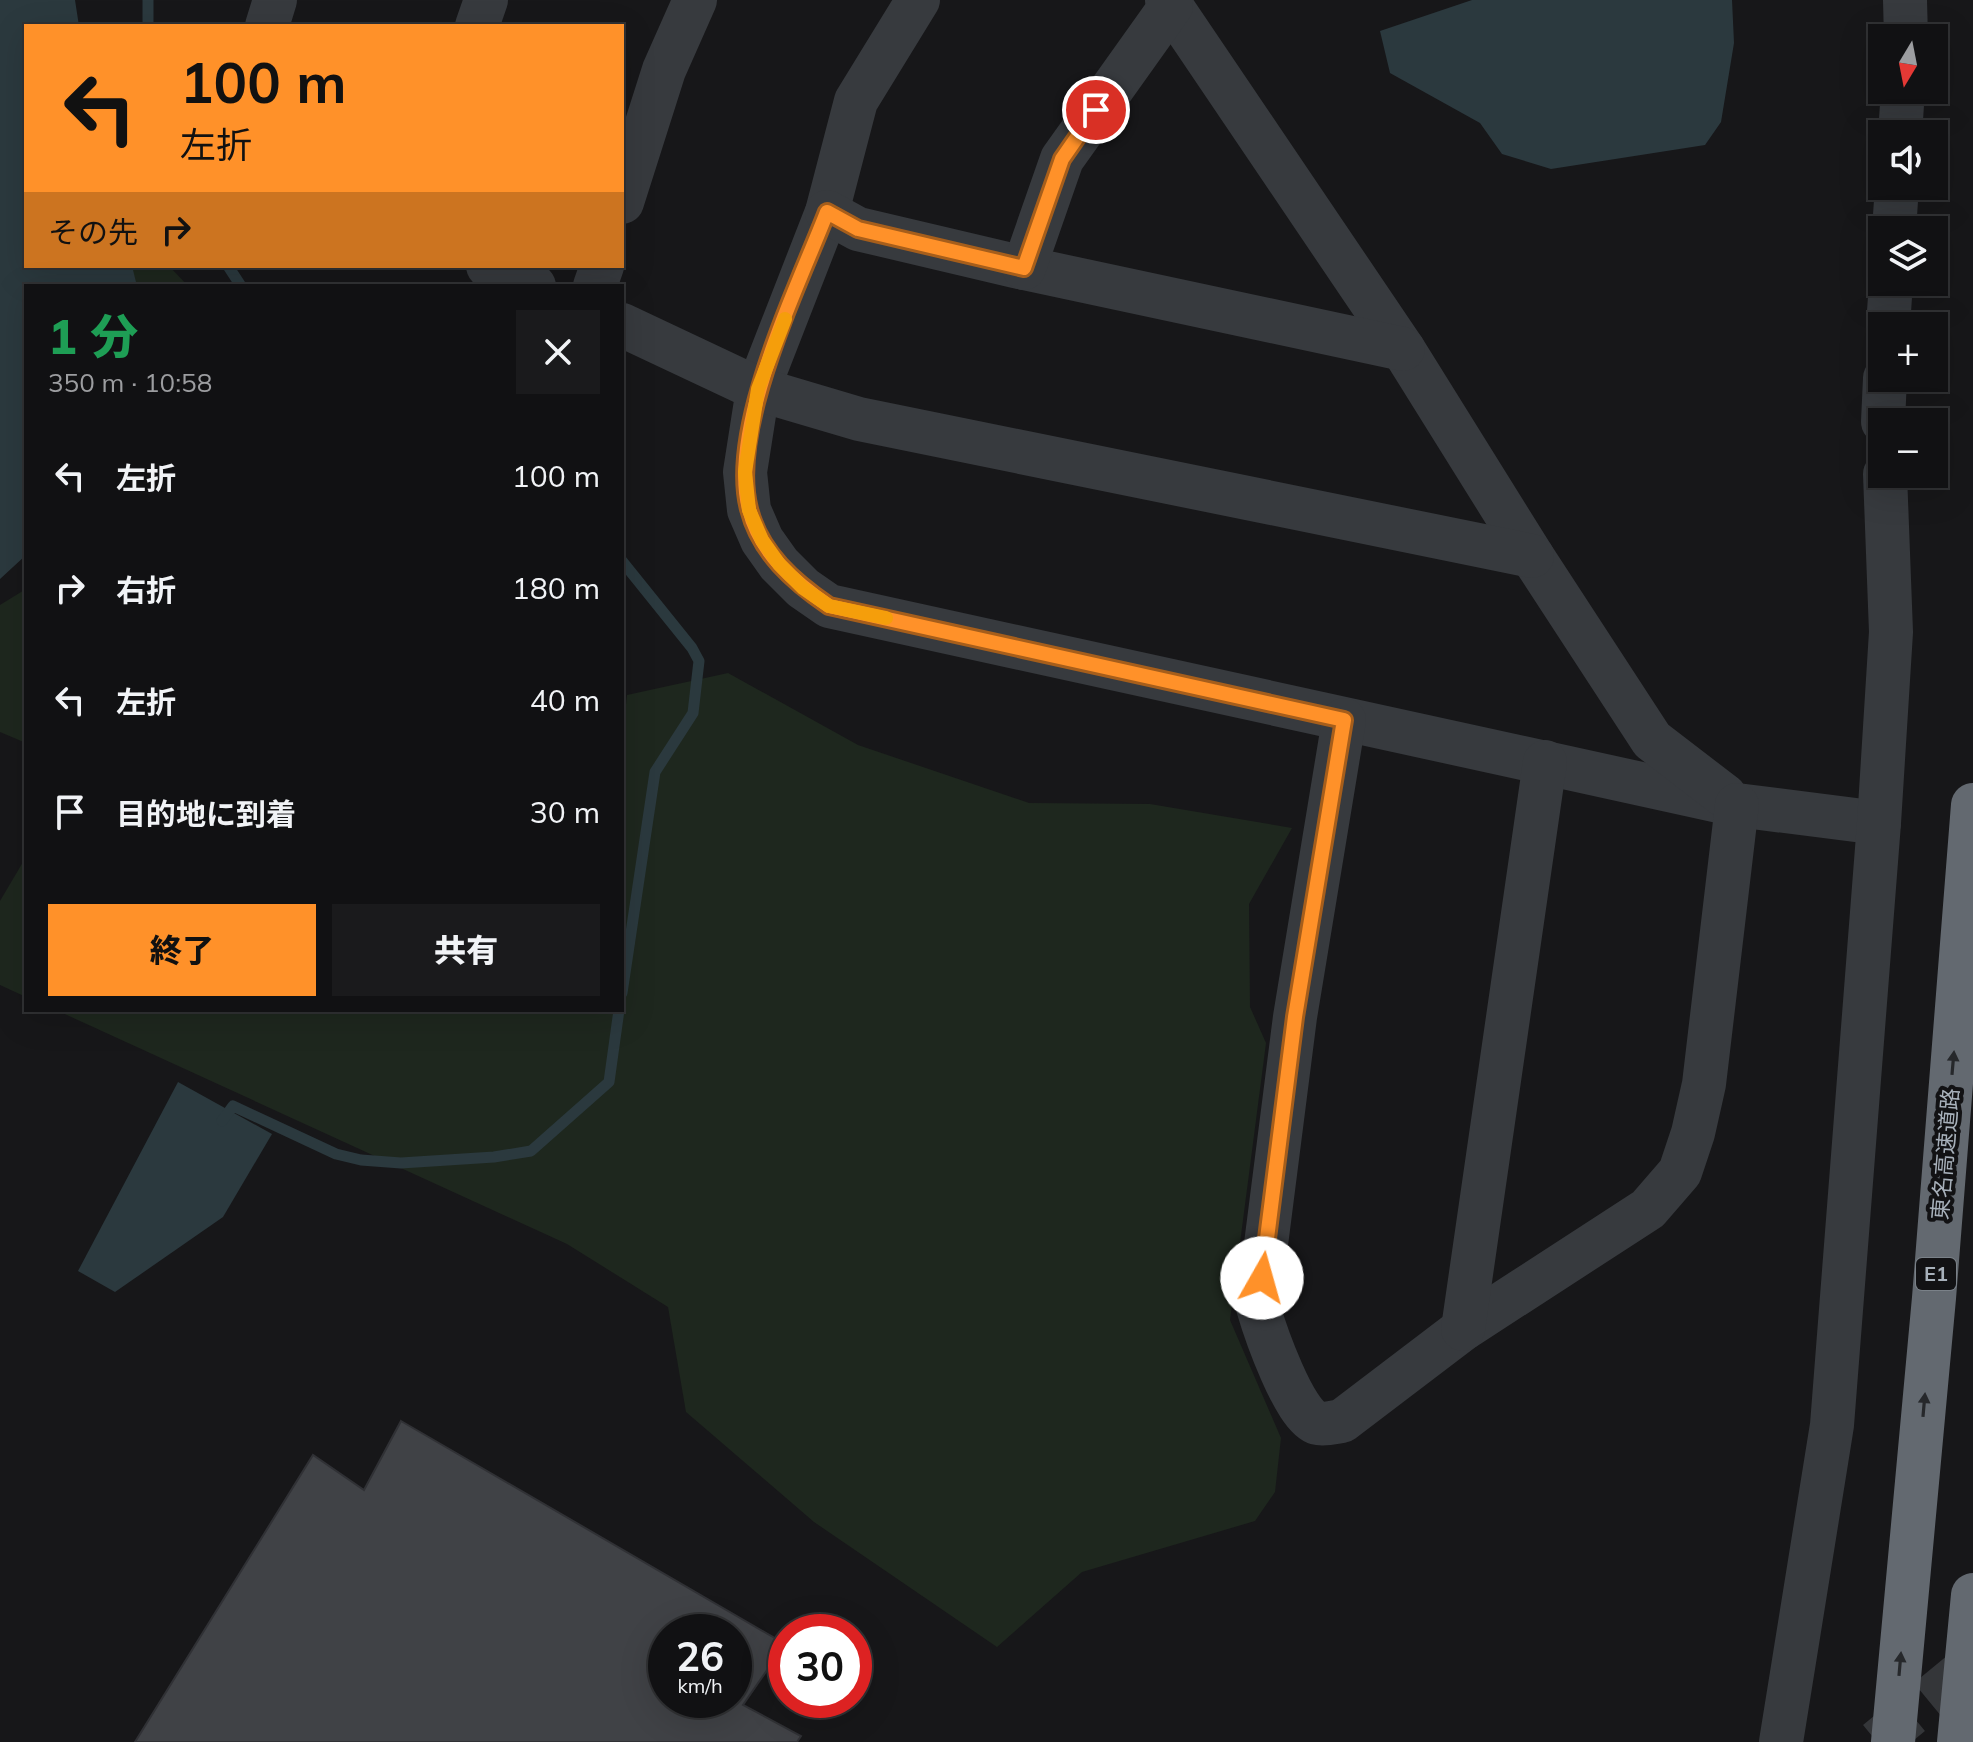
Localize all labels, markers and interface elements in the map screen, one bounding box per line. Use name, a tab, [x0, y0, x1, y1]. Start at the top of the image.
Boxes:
north arrow	[1868, 24, 1948, 104]
map controls	[1868, 24, 1948, 488]
text: 100 m	[180, 47, 347, 117]
icon: left	[48, 56, 152, 160]
pin	[1062, 76, 1130, 144]
icon: arrive	[1074, 88, 1118, 132]
button: sound	[1868, 120, 1948, 200]
text: 左折	[180, 122, 252, 167]
icon: right	[154, 208, 198, 252]
text: その先	[48, 213, 138, 251]
button: layers	[1868, 216, 1948, 296]
text: 1 分	[48, 306, 138, 366]
button: close	[516, 310, 600, 394]
button: +	[1868, 312, 1948, 392]
text: 350 m · 10:58	[48, 366, 212, 399]
button: −	[1868, 408, 1948, 488]
icon: left	[48, 454, 92, 498]
text: 100 m	[512, 457, 600, 495]
text: 左折	[116, 459, 176, 497]
icon: right	[48, 566, 92, 610]
text: 180 m	[512, 569, 600, 607]
text: 右折	[116, 571, 176, 609]
icon: left	[48, 678, 92, 722]
text: 40 m	[530, 681, 600, 719]
text: 左折	[116, 683, 176, 721]
icon: arrive	[48, 790, 92, 834]
text: 30 m	[530, 793, 600, 831]
text: 目的地に到着	[116, 795, 296, 833]
button: 終了	[48, 904, 316, 996]
button: 共有	[332, 904, 600, 996]
one-way arrow	[1947, 1050, 1960, 1075]
street label: 東名高速道路	[1925, 1087, 1965, 1221]
position arrow	[1220, 1236, 1304, 1320]
road number: E1	[1916, 1258, 1956, 1290]
one-way arrow	[1918, 1393, 1931, 1418]
speed limit sign: 30	[768, 1614, 872, 1718]
text: 26	[676, 1631, 724, 1681]
one-way arrow	[1893, 1651, 1906, 1676]
text: km/h	[677, 1673, 723, 1698]

